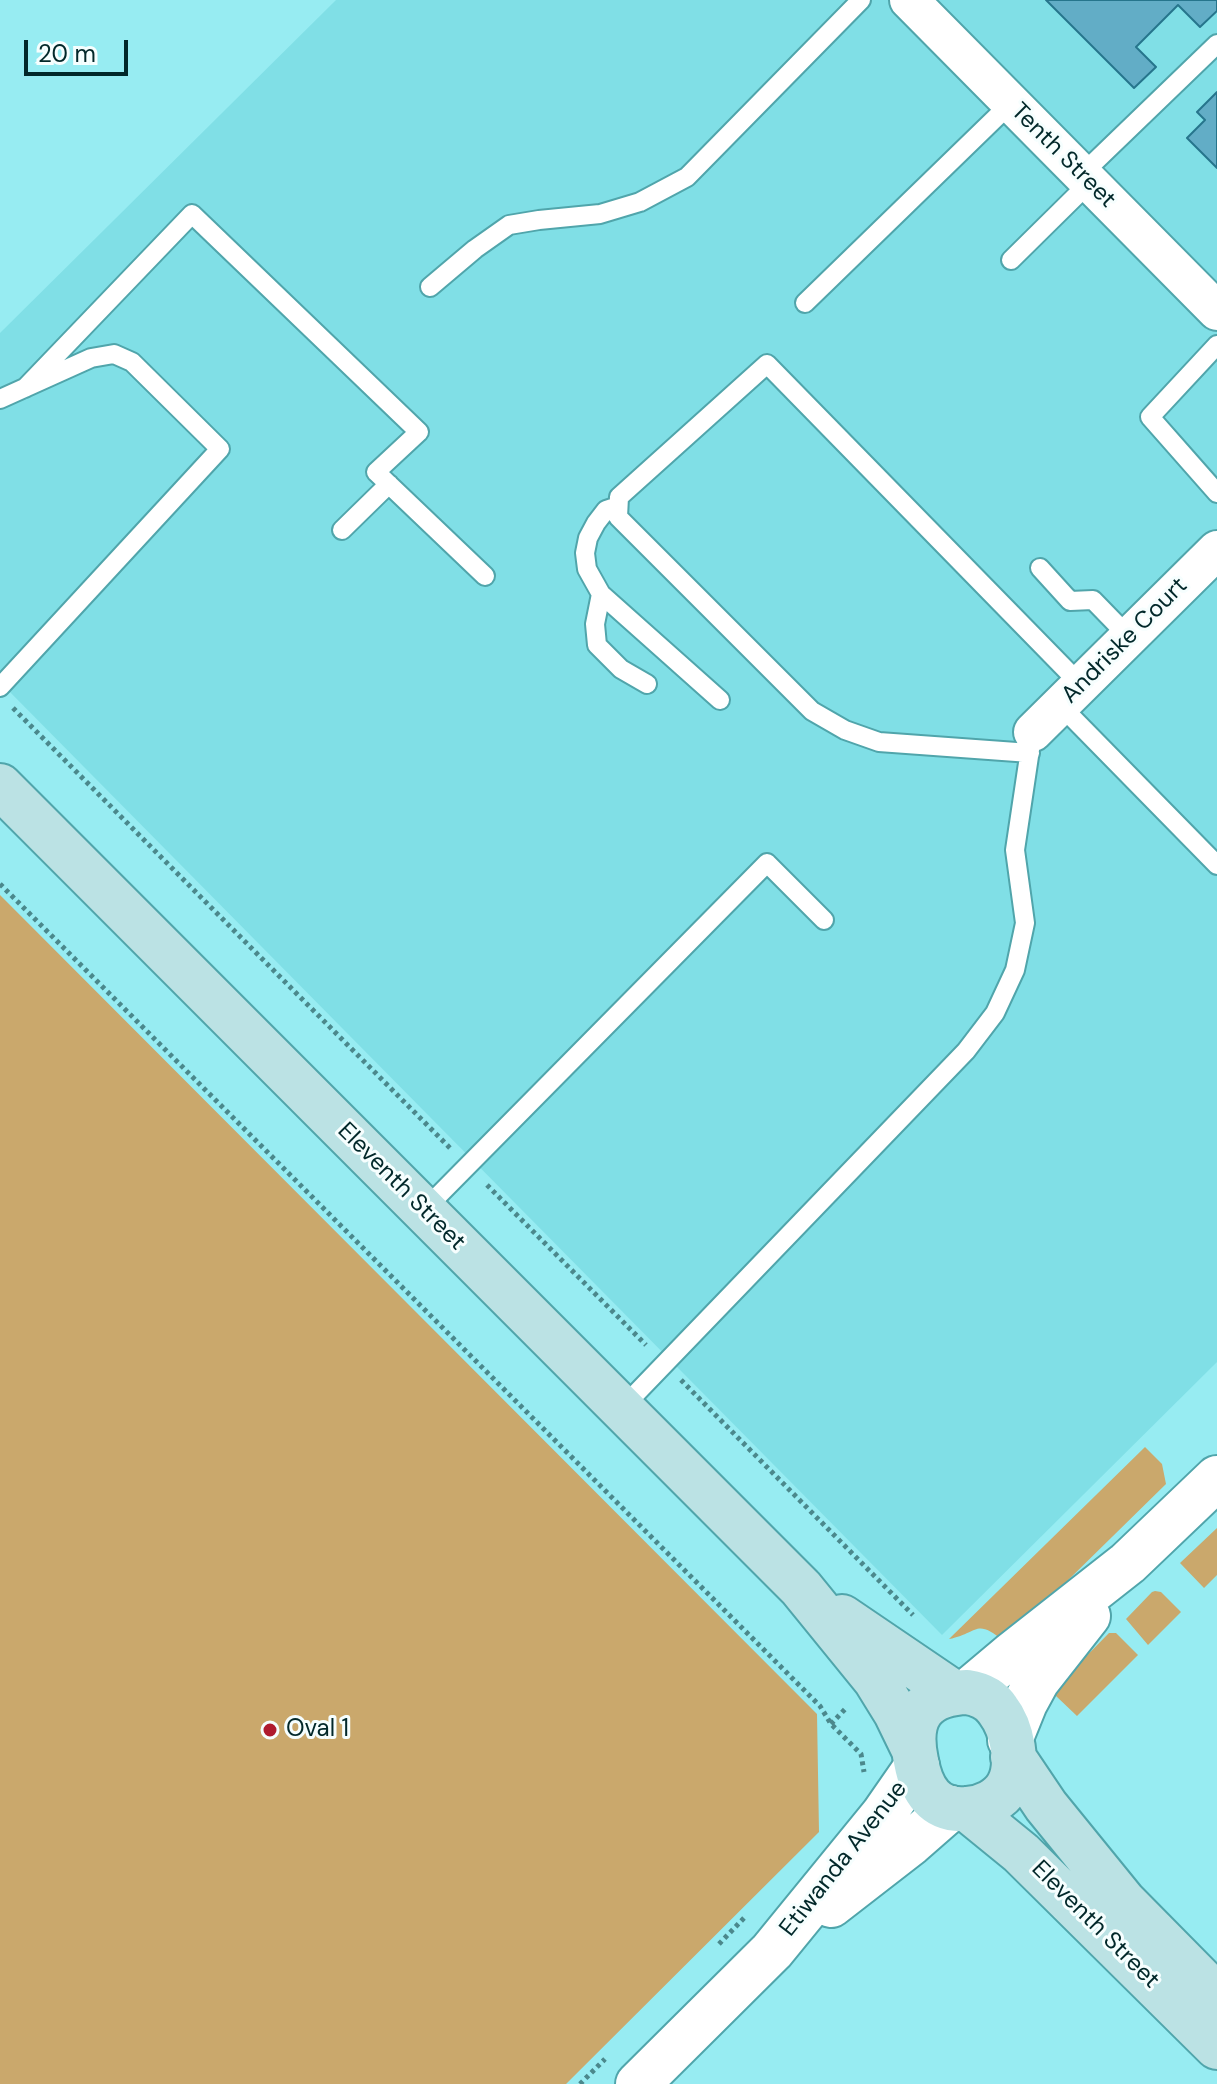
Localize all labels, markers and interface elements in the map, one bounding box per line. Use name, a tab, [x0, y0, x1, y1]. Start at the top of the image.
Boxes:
scale bar	[28, 24, 132, 74]
text: 20 m	[38, 38, 96, 69]
street label: Tenth Street	[1005, 98, 1121, 214]
street label: Andriske Court	[1056, 572, 1194, 710]
street label: Eleventh Street	[331, 1117, 471, 1257]
place label: Oval 1	[286, 1716, 349, 1744]
marker: Oval 1	[261, 1721, 279, 1739]
street label: Etiwanda Avenue	[774, 1775, 914, 1943]
street label: Eleventh Street	[1025, 1855, 1165, 1995]

